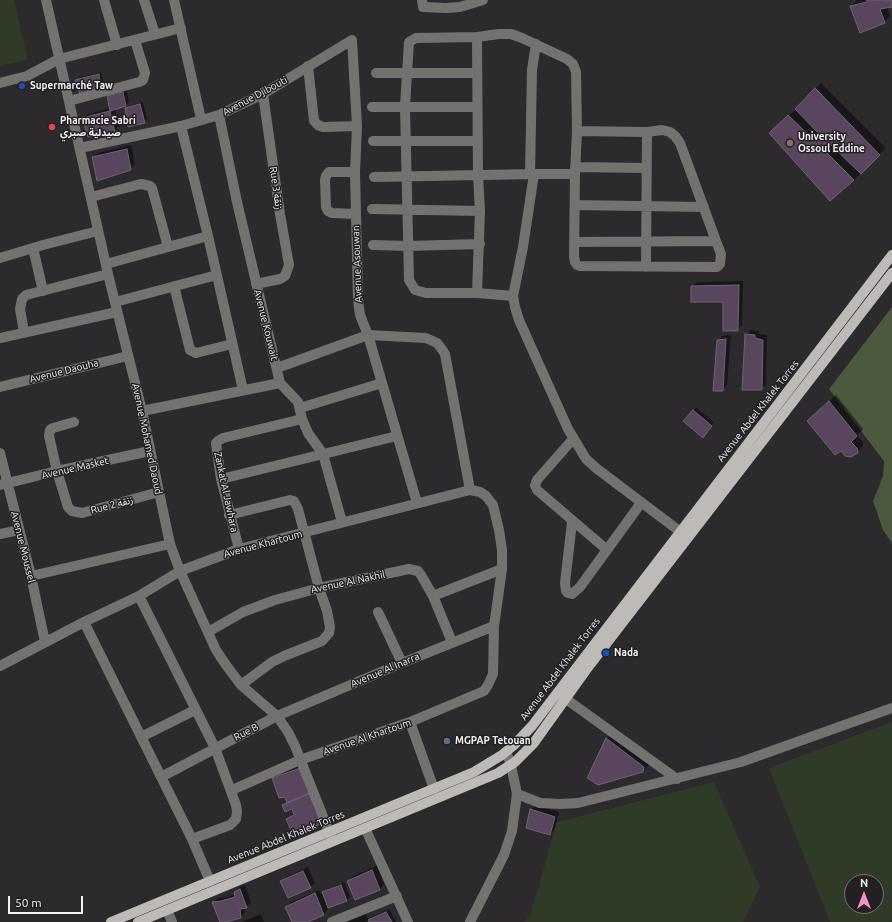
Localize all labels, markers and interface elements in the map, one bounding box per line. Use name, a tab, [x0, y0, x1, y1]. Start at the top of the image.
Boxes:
street label: Avenue Djibouti	[221, 74, 289, 118]
place label: Supermarché Taw	[30, 80, 113, 92]
marker: Supermarché Taw	[17, 81, 27, 91]
place label: Pharmacie Sabri صيدلية صبري	[60, 115, 136, 138]
marker: Pharmacie Sabri صيدلية صبري	[47, 122, 57, 132]
place label: University Ossoul Eddine	[798, 131, 865, 154]
marker: University Ossoul Eddine	[785, 138, 795, 148]
street label: Rue 3 زنقة	[267, 166, 285, 210]
street label: Avenue Asouwan	[350, 225, 364, 303]
street label: Avenue Kouwait	[251, 288, 281, 362]
street label: Avenue Daouha	[28, 357, 100, 385]
street label: Avenue Abdel Khalek Torres	[715, 358, 801, 464]
street label: Avenue Mohamed Daoud	[129, 382, 165, 496]
street label: Zankat Al Jawhara	[212, 451, 240, 533]
street label: Avenue Masket	[40, 454, 110, 482]
street label: Rue 2 زنقة	[89, 494, 135, 516]
street label: Avenue Moussel	[8, 510, 38, 584]
street label: Avenue Khartoum	[222, 528, 304, 560]
street label: Avenue Al Nakhil	[310, 568, 386, 596]
street label: Avenue Abdel Khalek Torres	[517, 615, 603, 723]
place label: Nada	[614, 647, 638, 659]
marker: Nada	[601, 648, 611, 658]
street label: Avenue Al Inarra	[349, 650, 421, 690]
street label: Avenue Al Khartoum	[321, 716, 413, 758]
street label: Rue B	[232, 721, 260, 743]
place label: MGPAP Tetouan	[455, 735, 531, 747]
marker: MGPAP Tetouan	[442, 736, 452, 746]
street label: Avenue Abdel Khalek Torres	[226, 808, 346, 866]
north arrow	[844, 874, 884, 914]
text: N	[860, 877, 868, 889]
scale bar	[10, 888, 85, 914]
text: 50 m	[15, 896, 42, 909]

